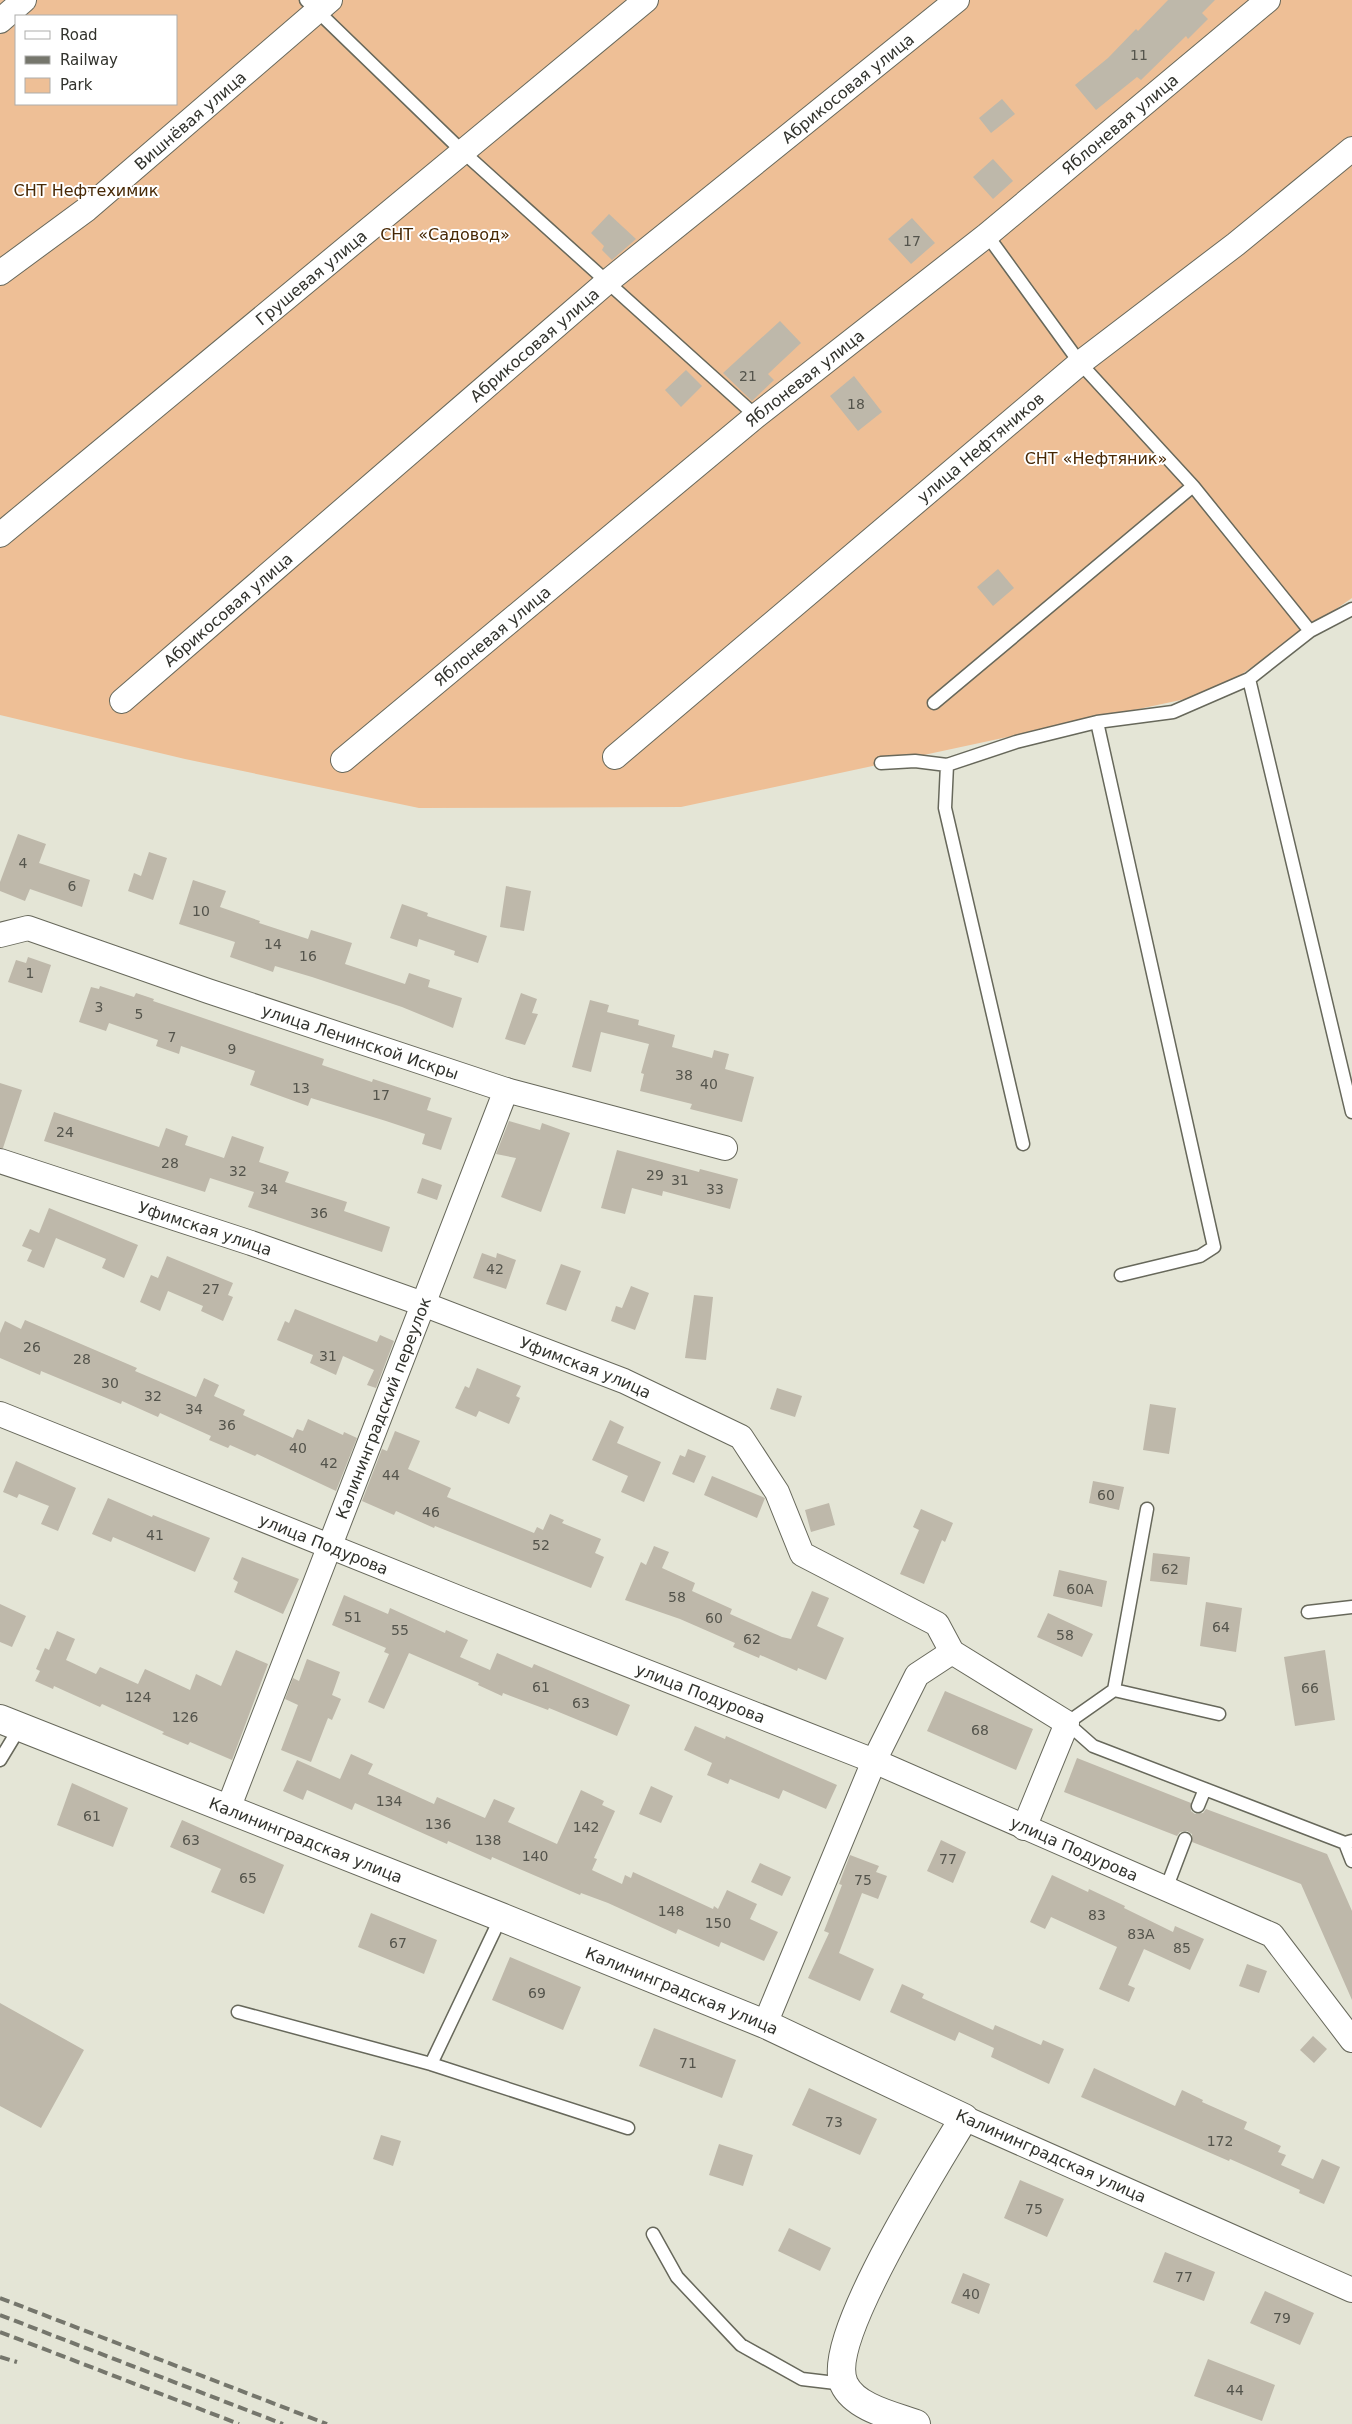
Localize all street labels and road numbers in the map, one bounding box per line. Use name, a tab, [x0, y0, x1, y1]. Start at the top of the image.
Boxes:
street label: Абрикосовая улица	[778, 29, 918, 147]
street label: Вишнёвая улица	[130, 67, 250, 174]
street label: Яблоневая улица	[1058, 70, 1182, 178]
street label: Грушевая улица	[252, 226, 371, 329]
street label: Абрикосовая улица	[466, 284, 603, 406]
street label: Яблоневая улица	[741, 326, 868, 431]
street label: улица Нефтяников	[913, 388, 1048, 506]
street label: Абрикосовая улица	[160, 549, 296, 670]
street label: Яблоневая улица	[430, 582, 554, 690]
street label: улица Ленинской Искры	[259, 1000, 461, 1083]
street label: Уфимская улица	[136, 1197, 275, 1259]
street label: Калининградский переулок	[332, 1294, 435, 1522]
street label: Уфимская улица	[517, 1333, 654, 1402]
street label: улица Подурова	[257, 1510, 391, 1578]
street label: улица Подурова	[633, 1659, 768, 1727]
street label: Калининградская улица	[207, 1793, 405, 1887]
street label: улица Подурова	[1008, 1812, 1141, 1885]
street label: Калининградская улица	[583, 1943, 781, 2038]
street label: Калининградская улица	[953, 2105, 1149, 2207]

